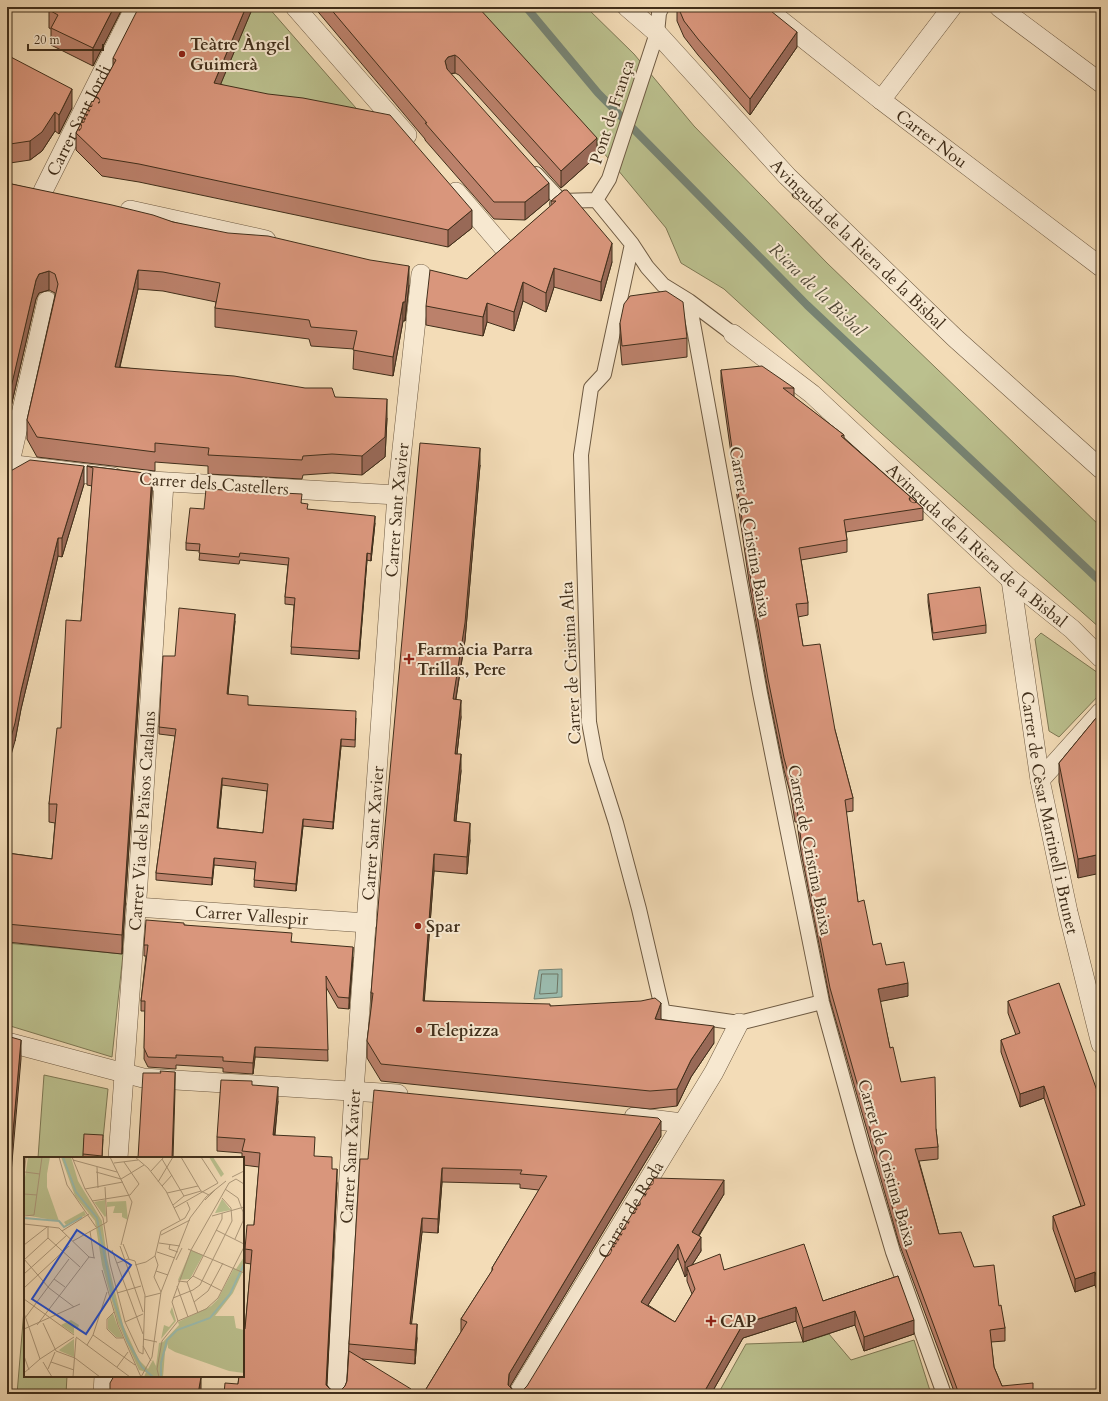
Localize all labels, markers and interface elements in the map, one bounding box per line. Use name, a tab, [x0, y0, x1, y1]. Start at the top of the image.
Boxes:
scale bar	[28, 26, 103, 52]
text: 20 m	[34, 32, 61, 48]
place label: Teàtre Àngel Guimerà	[190, 33, 290, 76]
marker: Teàtre Àngel Guimerà	[177, 49, 187, 59]
street label: Pont de França	[584, 56, 640, 167]
street label: Carrer Sant Jordi	[41, 61, 116, 180]
street label: Carrer Nou	[891, 104, 972, 173]
street label: Avinguda de la Riera de la Bisbal	[767, 155, 951, 333]
water label: Riera de la Bisbal	[764, 239, 870, 341]
street label: Carrer Sant Xavier	[380, 441, 414, 578]
street label: Carrer de Cristina Baixa	[724, 445, 776, 620]
street label: Avinguda de la Riera de la Bisbal	[882, 458, 1073, 633]
street label: Carrer dels Castellers	[138, 467, 290, 501]
street label: Carrer de Cristina Alta	[555, 580, 587, 745]
place label: Farmàcia Parra Trillas, Pere	[417, 638, 534, 681]
marker: Farmàcia Parra Trillas, Pere	[404, 654, 414, 664]
street label: Carrer de Cèsar Martinell i Brunet	[1016, 690, 1085, 937]
street label: Carrer Via dels Països Catalans	[123, 710, 161, 932]
street label: Carrer de Cristina Baixa	[782, 763, 838, 938]
street label: Carrer Sant Xavier	[356, 764, 389, 901]
street label: Carrer Vallespir	[194, 900, 310, 930]
place label: Spar	[426, 915, 460, 938]
marker: Spar	[413, 921, 423, 931]
place label: Telepizza	[427, 1019, 499, 1042]
marker: Telepizza	[414, 1025, 424, 1035]
street label: Carrer de Cristina Baixa	[852, 1076, 922, 1250]
street label: Carrer Sant Xavier	[335, 1088, 366, 1224]
street label: Carrer de Roda	[592, 1156, 669, 1262]
inset map	[24, 1157, 244, 1377]
place label: CAP	[720, 1310, 757, 1333]
marker: CAP	[705, 1315, 717, 1327]

